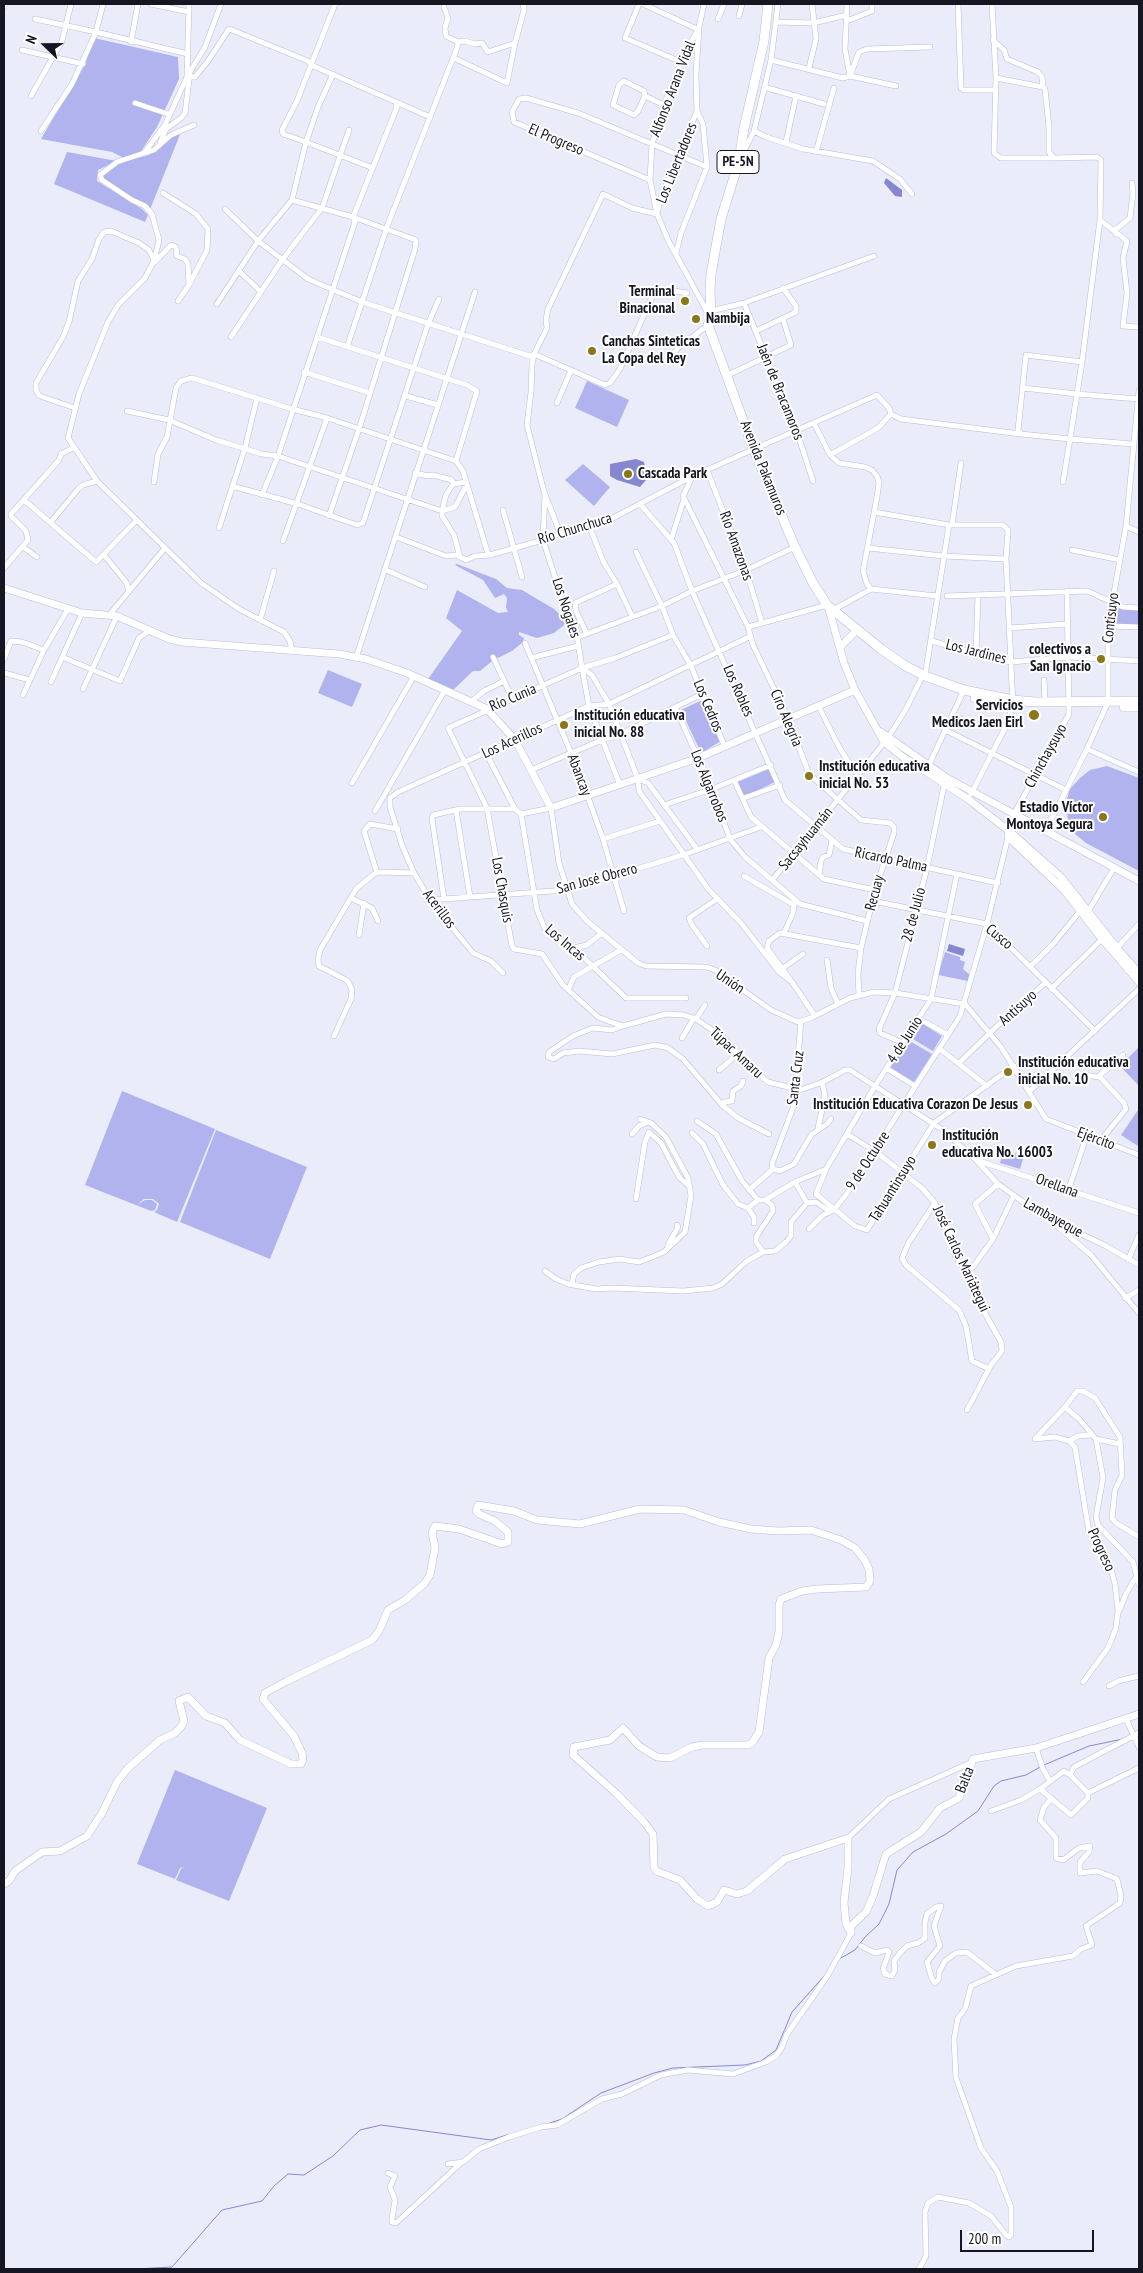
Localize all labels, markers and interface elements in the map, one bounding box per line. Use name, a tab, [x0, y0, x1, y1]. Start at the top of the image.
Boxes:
north arrow	[20, 20, 70, 70]
text: N	[21, 33, 41, 46]
street label: Alfonso Arana Vidal	[646, 38, 700, 140]
street label: El Progreso	[526, 120, 586, 160]
street label: Los Libertadores	[653, 120, 701, 206]
road number: PE-5N	[717, 150, 759, 173]
place label: Terminal Binacional	[619, 283, 675, 318]
marker: Terminal Binacional	[679, 295, 691, 307]
place label: Nambija	[706, 310, 750, 328]
marker: Nambija	[690, 313, 702, 325]
place label: Canchas Sinteticas La Copa del Rey	[602, 333, 700, 368]
street label: Jaén de Bracamoros	[753, 341, 807, 443]
marker: Canchas Sinteticas La Copa del Rey	[586, 345, 598, 357]
street label: Avenida Pakamuros	[736, 418, 790, 518]
place label: Cascada Park	[638, 465, 707, 483]
marker: Cascada Park	[622, 468, 634, 480]
street label: Río Chunchuca	[536, 509, 614, 549]
street label: Río Amazonas	[715, 509, 757, 583]
street label: Los Nogales	[548, 576, 584, 640]
street label: Contisuyo	[1099, 592, 1123, 644]
street label: Los Jardines	[944, 636, 1008, 668]
place label: colectivos a San Ignacio	[1029, 641, 1091, 676]
marker: colectivos a San Ignacio	[1095, 653, 1107, 665]
street label: Los Robles	[719, 662, 757, 720]
street label: Los Cedros	[689, 677, 727, 735]
street label: Río Cunia	[487, 680, 539, 716]
street label: Ciro Alegría	[766, 687, 806, 749]
place label: Servicios Medicos Jaen Eirl	[932, 697, 1023, 732]
place label: Institución educativa inicial No. 88	[574, 707, 685, 742]
marker: Servicios Medicos Jaen Eirl	[1027, 708, 1041, 722]
street label: Los Acerillos	[479, 719, 545, 763]
marker: Institución educativa inicial No. 88	[558, 719, 570, 731]
street label: Chinchaysuyo	[1021, 721, 1071, 791]
street label: Los Algarrobos	[686, 747, 732, 825]
street label: Abancay	[563, 752, 595, 798]
place label: Institución educativa inicial No. 53	[819, 758, 930, 793]
marker: Institución educativa inicial No. 53	[803, 770, 815, 782]
place label: Estadio Víctor Montoya Segura	[1007, 799, 1093, 834]
street label: Sacsayhuamán	[775, 804, 837, 874]
marker: Estadio Víctor Montoya Segura	[1097, 811, 1109, 823]
street label: Ricardo Palma	[853, 844, 929, 876]
street label: Los Chasquis	[487, 856, 517, 924]
street label: San José Obrero	[555, 860, 639, 898]
street label: Recuay	[862, 873, 888, 913]
street label: Acerillos	[419, 886, 459, 932]
street label: 28 de Julio	[898, 886, 930, 944]
street label: Los Incas	[541, 921, 589, 965]
street label: Cusco	[982, 921, 1016, 953]
street label: Unión	[712, 966, 748, 998]
street label: Antisuyo	[995, 986, 1041, 1030]
street label: 4 de Junio	[883, 1013, 927, 1067]
street label: Túpac Amaru	[705, 1024, 767, 1082]
street label: Santa Cruz	[784, 1050, 808, 1106]
place label: Institución educativa inicial No. 10	[1018, 1054, 1129, 1089]
marker: Institución educativa inicial No. 10	[1002, 1066, 1014, 1078]
place label: Institución Educativa Corazon De Jesus	[813, 1096, 1018, 1114]
marker: Institución Educativa Corazon De Jesus	[1022, 1099, 1034, 1111]
street label: Ejército	[1075, 1124, 1117, 1154]
place label: Institución educativa No. 16003	[942, 1127, 1053, 1162]
street label: 9 de Octubre	[842, 1128, 894, 1194]
marker: Institución educativa No. 16003	[926, 1139, 938, 1151]
street label: Tahuantinsuyo	[866, 1153, 920, 1225]
street label: Orellana	[1033, 1170, 1081, 1202]
street label: Lambayeque	[1020, 1194, 1086, 1242]
street label: José Carlos Mariátegui	[929, 1203, 993, 1315]
street label: Progreso	[1083, 1526, 1119, 1574]
street label: Balta	[952, 1764, 978, 1796]
scale bar	[963, 2220, 1097, 2252]
text: 200 m	[968, 2229, 1001, 2248]

